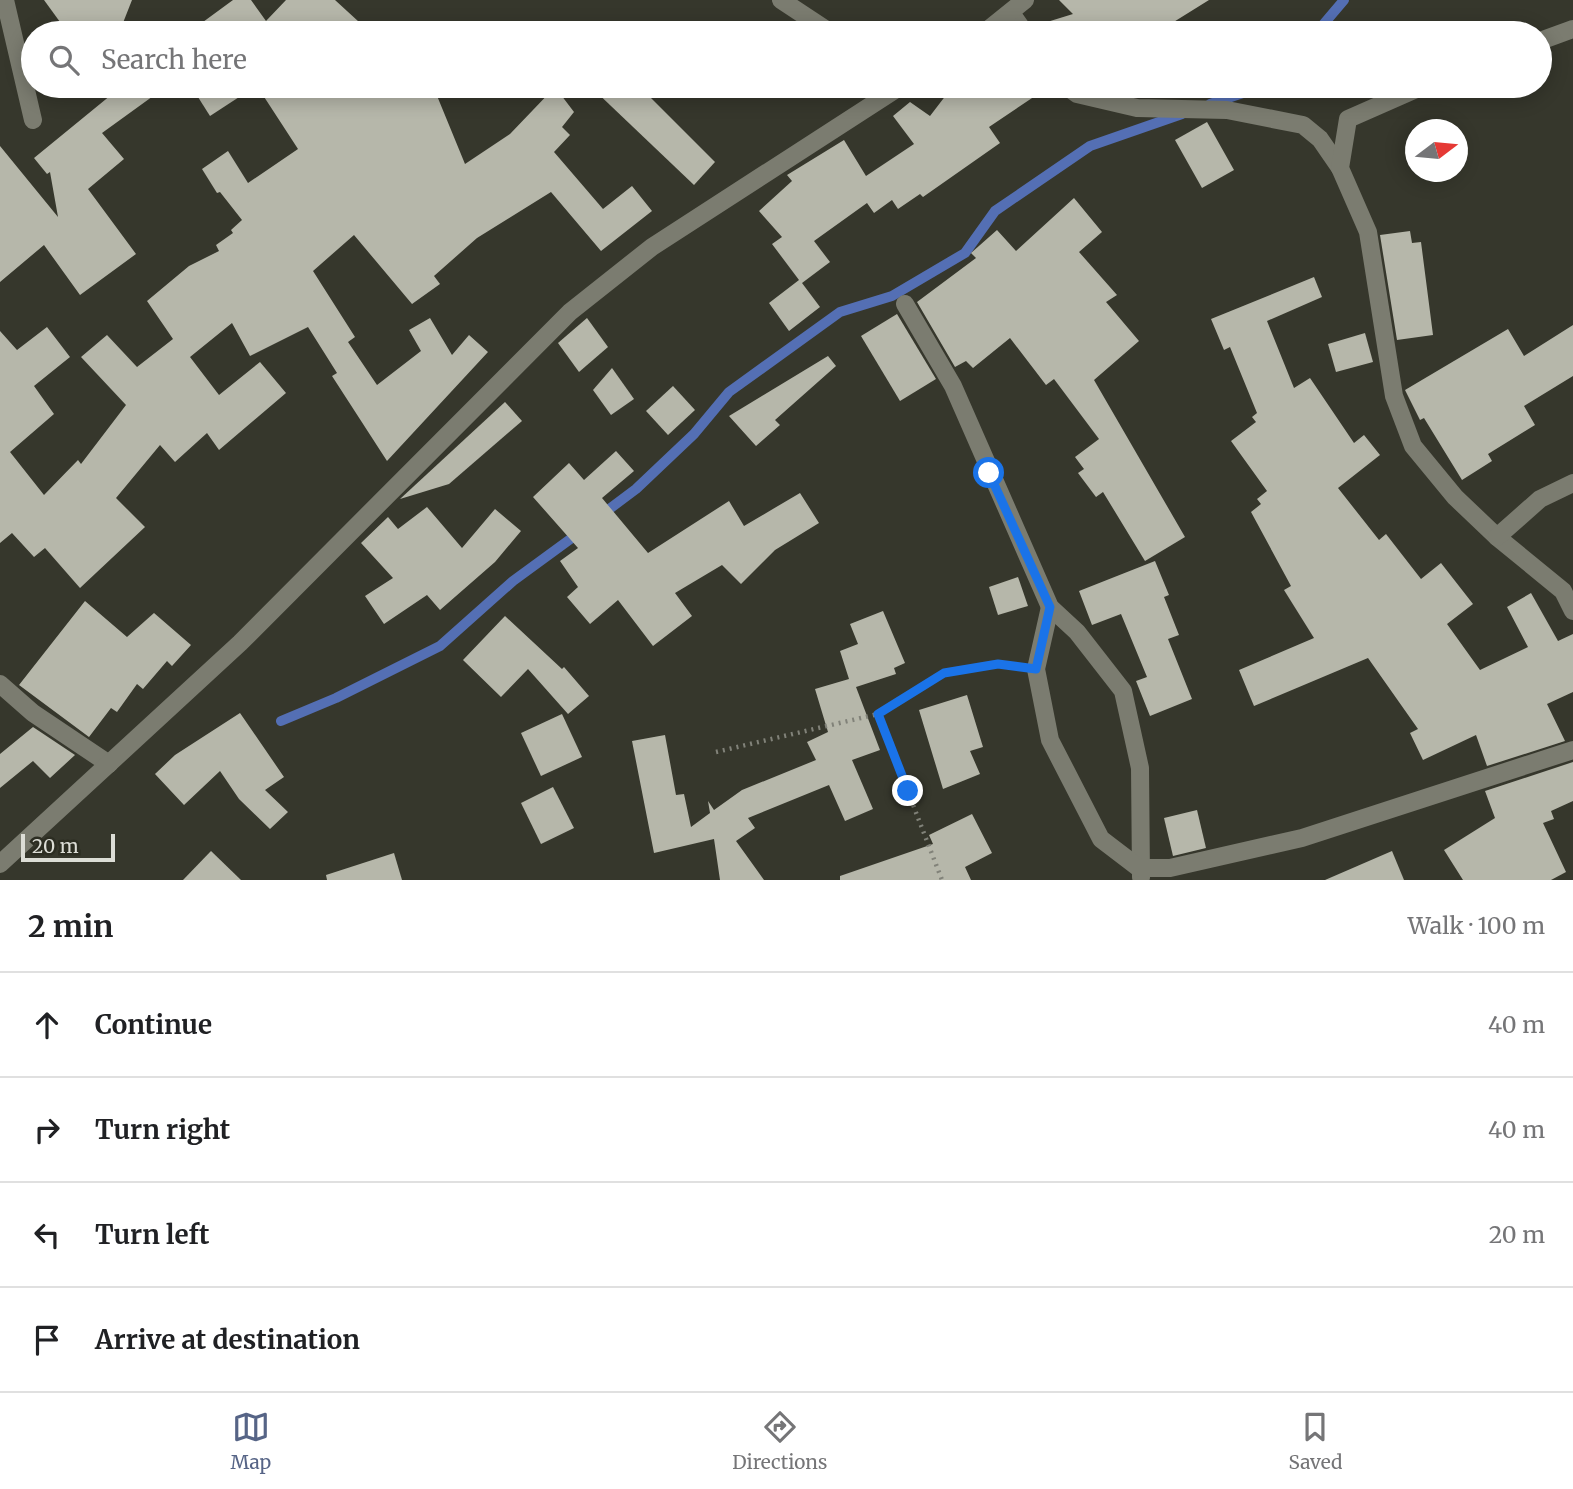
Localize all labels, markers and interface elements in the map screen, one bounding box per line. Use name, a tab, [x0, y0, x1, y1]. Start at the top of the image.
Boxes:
search box	[21, 21, 1552, 98]
icon: search	[45, 41, 83, 79]
text: Search here	[101, 43, 247, 76]
north arrow	[1405, 119, 1468, 182]
route start	[973, 457, 1004, 488]
route end	[892, 775, 923, 806]
scale bar	[21, 831, 116, 863]
text: 20 m	[32, 834, 79, 858]
text: 2 min	[28, 907, 113, 945]
text: Walk · 100 m	[1408, 911, 1545, 940]
icon: ahead	[28, 1006, 66, 1044]
text: Continue	[95, 1008, 212, 1041]
text: 40 m	[1488, 1010, 1545, 1039]
icon: right	[28, 1111, 66, 1149]
text: Turn right	[95, 1113, 230, 1146]
text: 40 m	[1488, 1115, 1545, 1144]
icon: left	[28, 1216, 66, 1254]
text: Turn left	[95, 1218, 209, 1251]
text: 20 m	[1489, 1220, 1545, 1249]
icon: arrive	[28, 1321, 66, 1359]
text: Arrive at destination	[95, 1323, 360, 1356]
tab: Map	[231, 1408, 271, 1474]
tab: Directions	[732, 1408, 827, 1474]
tab: Saved	[1289, 1408, 1342, 1474]

